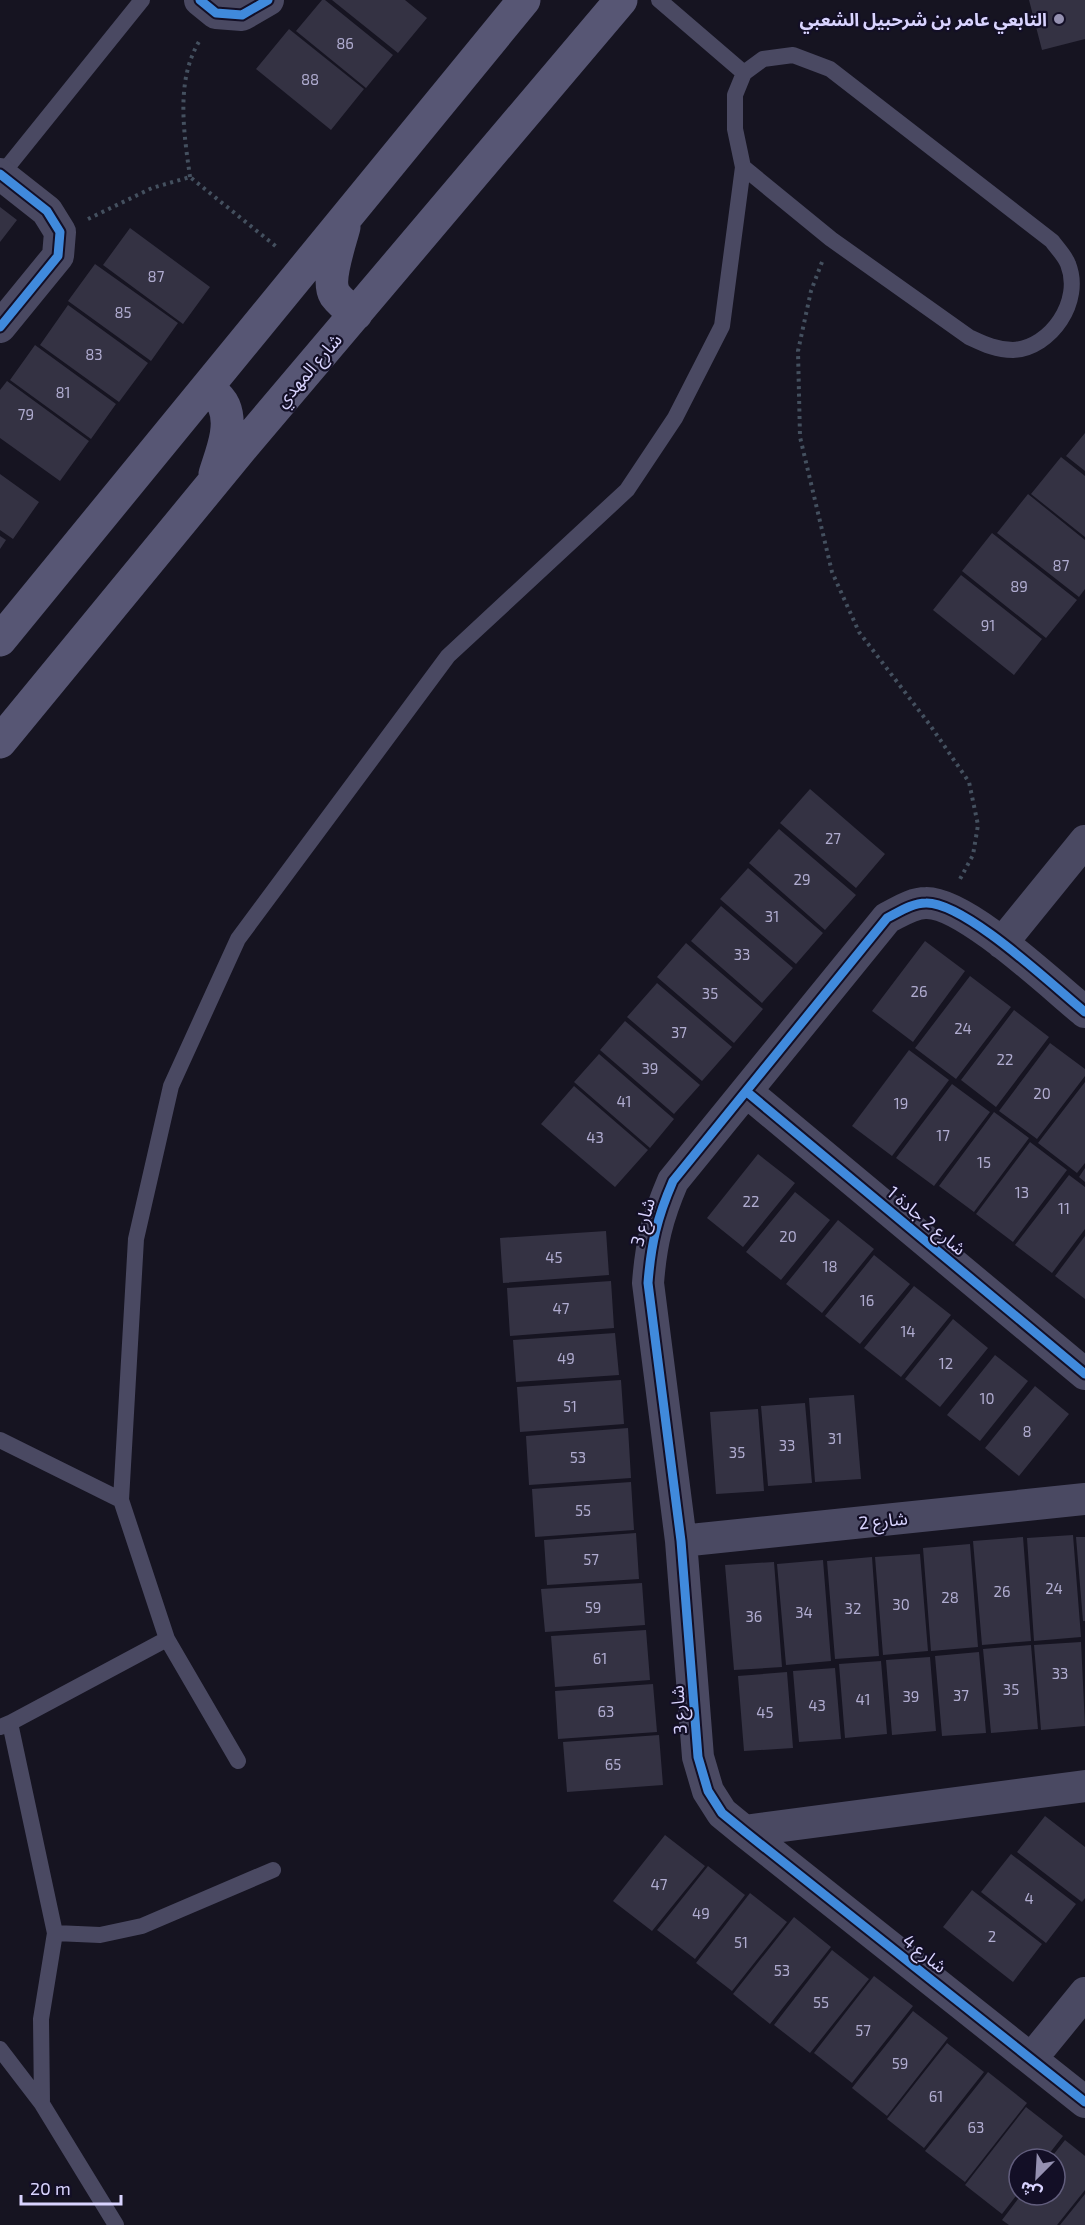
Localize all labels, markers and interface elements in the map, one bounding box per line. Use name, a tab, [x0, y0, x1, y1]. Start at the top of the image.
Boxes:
place label: التابعي عامر بن شرحبيل الشعبي	[799, 8, 1047, 34]
marker: التابعي عامر بن شرحبيل الشعبي	[1052, 12, 1066, 26]
house number: 86	[336, 34, 354, 52]
house number: 88	[301, 70, 319, 88]
house number: 87	[148, 267, 165, 285]
house number: 85	[114, 303, 132, 321]
street label: شارع المهدي	[270, 328, 349, 414]
house number: 83	[85, 345, 103, 363]
house number: 81	[55, 383, 71, 401]
house number: 79	[18, 405, 34, 423]
house number: 87	[1053, 556, 1070, 574]
house number: 89	[1010, 577, 1028, 595]
house number: 91	[981, 616, 995, 634]
house number: 27	[825, 829, 841, 847]
house number: 29	[793, 870, 811, 888]
house number: 31	[765, 907, 779, 925]
house number: 33	[734, 945, 750, 963]
house number: 26	[910, 982, 928, 1000]
house number: 35	[702, 984, 718, 1002]
house number: 24	[954, 1019, 972, 1037]
house number: 37	[671, 1023, 687, 1041]
house number: 22	[997, 1050, 1013, 1068]
house number: 39	[642, 1059, 658, 1077]
house number: 20	[1033, 1084, 1051, 1102]
house number: 41	[616, 1092, 632, 1110]
house number: 19	[894, 1094, 908, 1112]
house number: 17	[936, 1126, 950, 1144]
house number: 43	[586, 1128, 604, 1146]
house number: 15	[977, 1153, 991, 1171]
street label: شارع 2 جادة 1	[881, 1181, 971, 1262]
house number: 13	[1015, 1183, 1029, 1201]
house number: 22	[743, 1192, 759, 1210]
street label: شارع 3	[625, 1195, 663, 1250]
house number: 11	[1058, 1199, 1070, 1217]
house number: 20	[779, 1227, 797, 1245]
house number: 45	[545, 1248, 563, 1266]
house number: 18	[822, 1257, 838, 1275]
house number: 16	[860, 1291, 874, 1309]
house number: 47	[553, 1299, 570, 1317]
house number: 14	[900, 1322, 916, 1340]
house number: 49	[557, 1349, 575, 1367]
house number: 12	[939, 1354, 953, 1372]
house number: 10	[979, 1389, 995, 1407]
house number: 51	[563, 1397, 577, 1415]
house number: 8	[1022, 1422, 1032, 1440]
house number: 31	[828, 1429, 842, 1447]
house number: 33	[779, 1436, 795, 1454]
house number: 35	[729, 1443, 745, 1461]
house number: 53	[570, 1448, 586, 1466]
house number: 55	[575, 1501, 591, 1519]
street label: شارع 2	[857, 1506, 909, 1537]
house number: 57	[583, 1550, 599, 1568]
house number: 24	[1045, 1579, 1063, 1597]
house number: 26	[993, 1582, 1011, 1600]
house number: 28	[941, 1588, 959, 1606]
house number: 30	[892, 1595, 910, 1613]
house number: 59	[585, 1598, 601, 1616]
house number: 32	[845, 1599, 861, 1617]
house number: 34	[795, 1603, 813, 1621]
house number: 36	[746, 1607, 762, 1625]
house number: 61	[593, 1649, 607, 1667]
house number: 33	[1052, 1664, 1068, 1682]
house number: 35	[1003, 1680, 1019, 1698]
street label: شارع 3	[665, 1684, 695, 1735]
house number: 37	[953, 1686, 969, 1704]
house number: 39	[903, 1687, 919, 1705]
house number: 41	[855, 1690, 871, 1708]
house number: 43	[808, 1696, 826, 1714]
house number: 63	[598, 1702, 614, 1720]
house number: 45	[756, 1703, 774, 1721]
house number: 65	[605, 1755, 621, 1773]
house number: 47	[651, 1875, 668, 1893]
house number: 4	[1024, 1889, 1034, 1907]
house number: 49	[692, 1904, 710, 1922]
house number: 2	[988, 1927, 996, 1945]
street label: شارع 4	[896, 1929, 952, 1980]
house number: 51	[734, 1933, 748, 1951]
house number: 53	[774, 1961, 790, 1979]
house number: 55	[813, 1993, 829, 2011]
house number: 57	[855, 2021, 871, 2039]
house number: 59	[892, 2054, 908, 2072]
house number: 61	[929, 2087, 943, 2105]
house number: 63	[968, 2118, 984, 2136]
north arrow	[1007, 2147, 1067, 2207]
scale bar	[21, 2168, 122, 2206]
text: 20 m	[30, 2177, 71, 2199]
text: ش	[1017, 2177, 1045, 2204]

